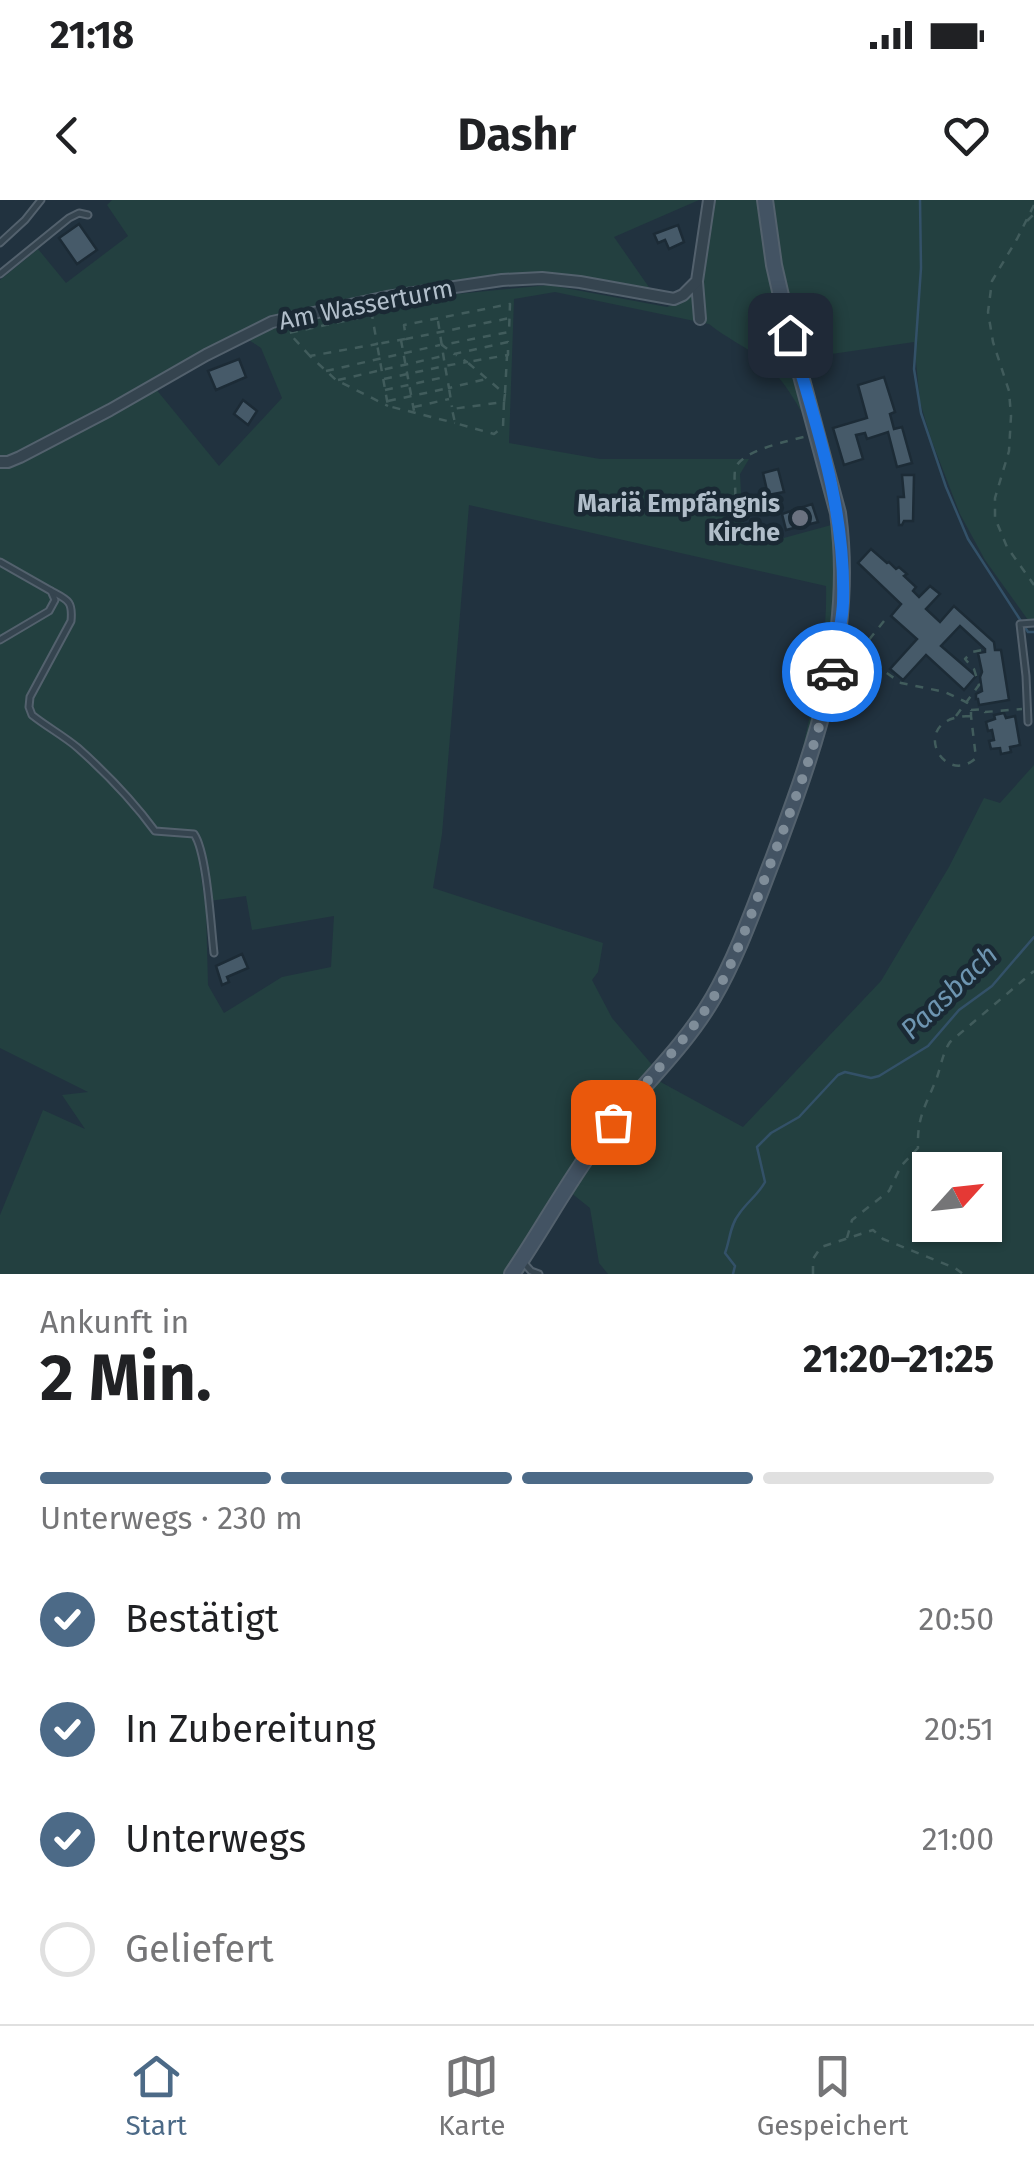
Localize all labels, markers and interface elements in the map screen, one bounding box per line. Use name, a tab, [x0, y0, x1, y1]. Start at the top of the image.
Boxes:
text: 21:18	[50, 12, 134, 58]
icon: back	[40, 108, 95, 163]
text: Dashr	[458, 108, 576, 162]
icon: heart	[939, 108, 994, 163]
street label: Am Wasserturm	[276, 273, 456, 337]
pin	[748, 293, 833, 378]
icon: home	[763, 308, 818, 363]
place label: Mariä Empfängnis Kirche	[577, 489, 780, 548]
marker: Mariä Empfängnis Kirche	[789, 507, 811, 529]
courier	[782, 622, 882, 722]
icon: car	[805, 645, 860, 700]
water label: Paasbach	[894, 938, 1004, 1046]
pin	[571, 1080, 656, 1165]
icon: bag	[586, 1095, 641, 1150]
north arrow	[912, 1152, 1002, 1242]
map controls	[912, 1152, 1002, 1242]
text: Ankunft in	[40, 1303, 189, 1341]
text: 21:20–21:25	[803, 1336, 994, 1382]
text: 2 Min.	[40, 1339, 212, 1417]
text: Unterwegs · 230 m	[40, 1499, 303, 1537]
icon: check	[40, 1592, 95, 1647]
text: Bestätigt	[125, 1596, 279, 1642]
text: 20:50	[919, 1600, 994, 1638]
icon: check	[40, 1702, 95, 1757]
text: In Zubereitung	[125, 1706, 376, 1752]
text: 20:51	[924, 1710, 994, 1748]
icon: check	[40, 1812, 95, 1867]
text: Unterwegs	[125, 1816, 306, 1862]
text: 21:00	[922, 1820, 994, 1858]
text: Geliefert	[125, 1926, 274, 1972]
tab: Start	[126, 2049, 187, 2142]
tab: Karte	[438, 2049, 505, 2142]
tab: Gespeichert	[757, 2049, 908, 2142]

